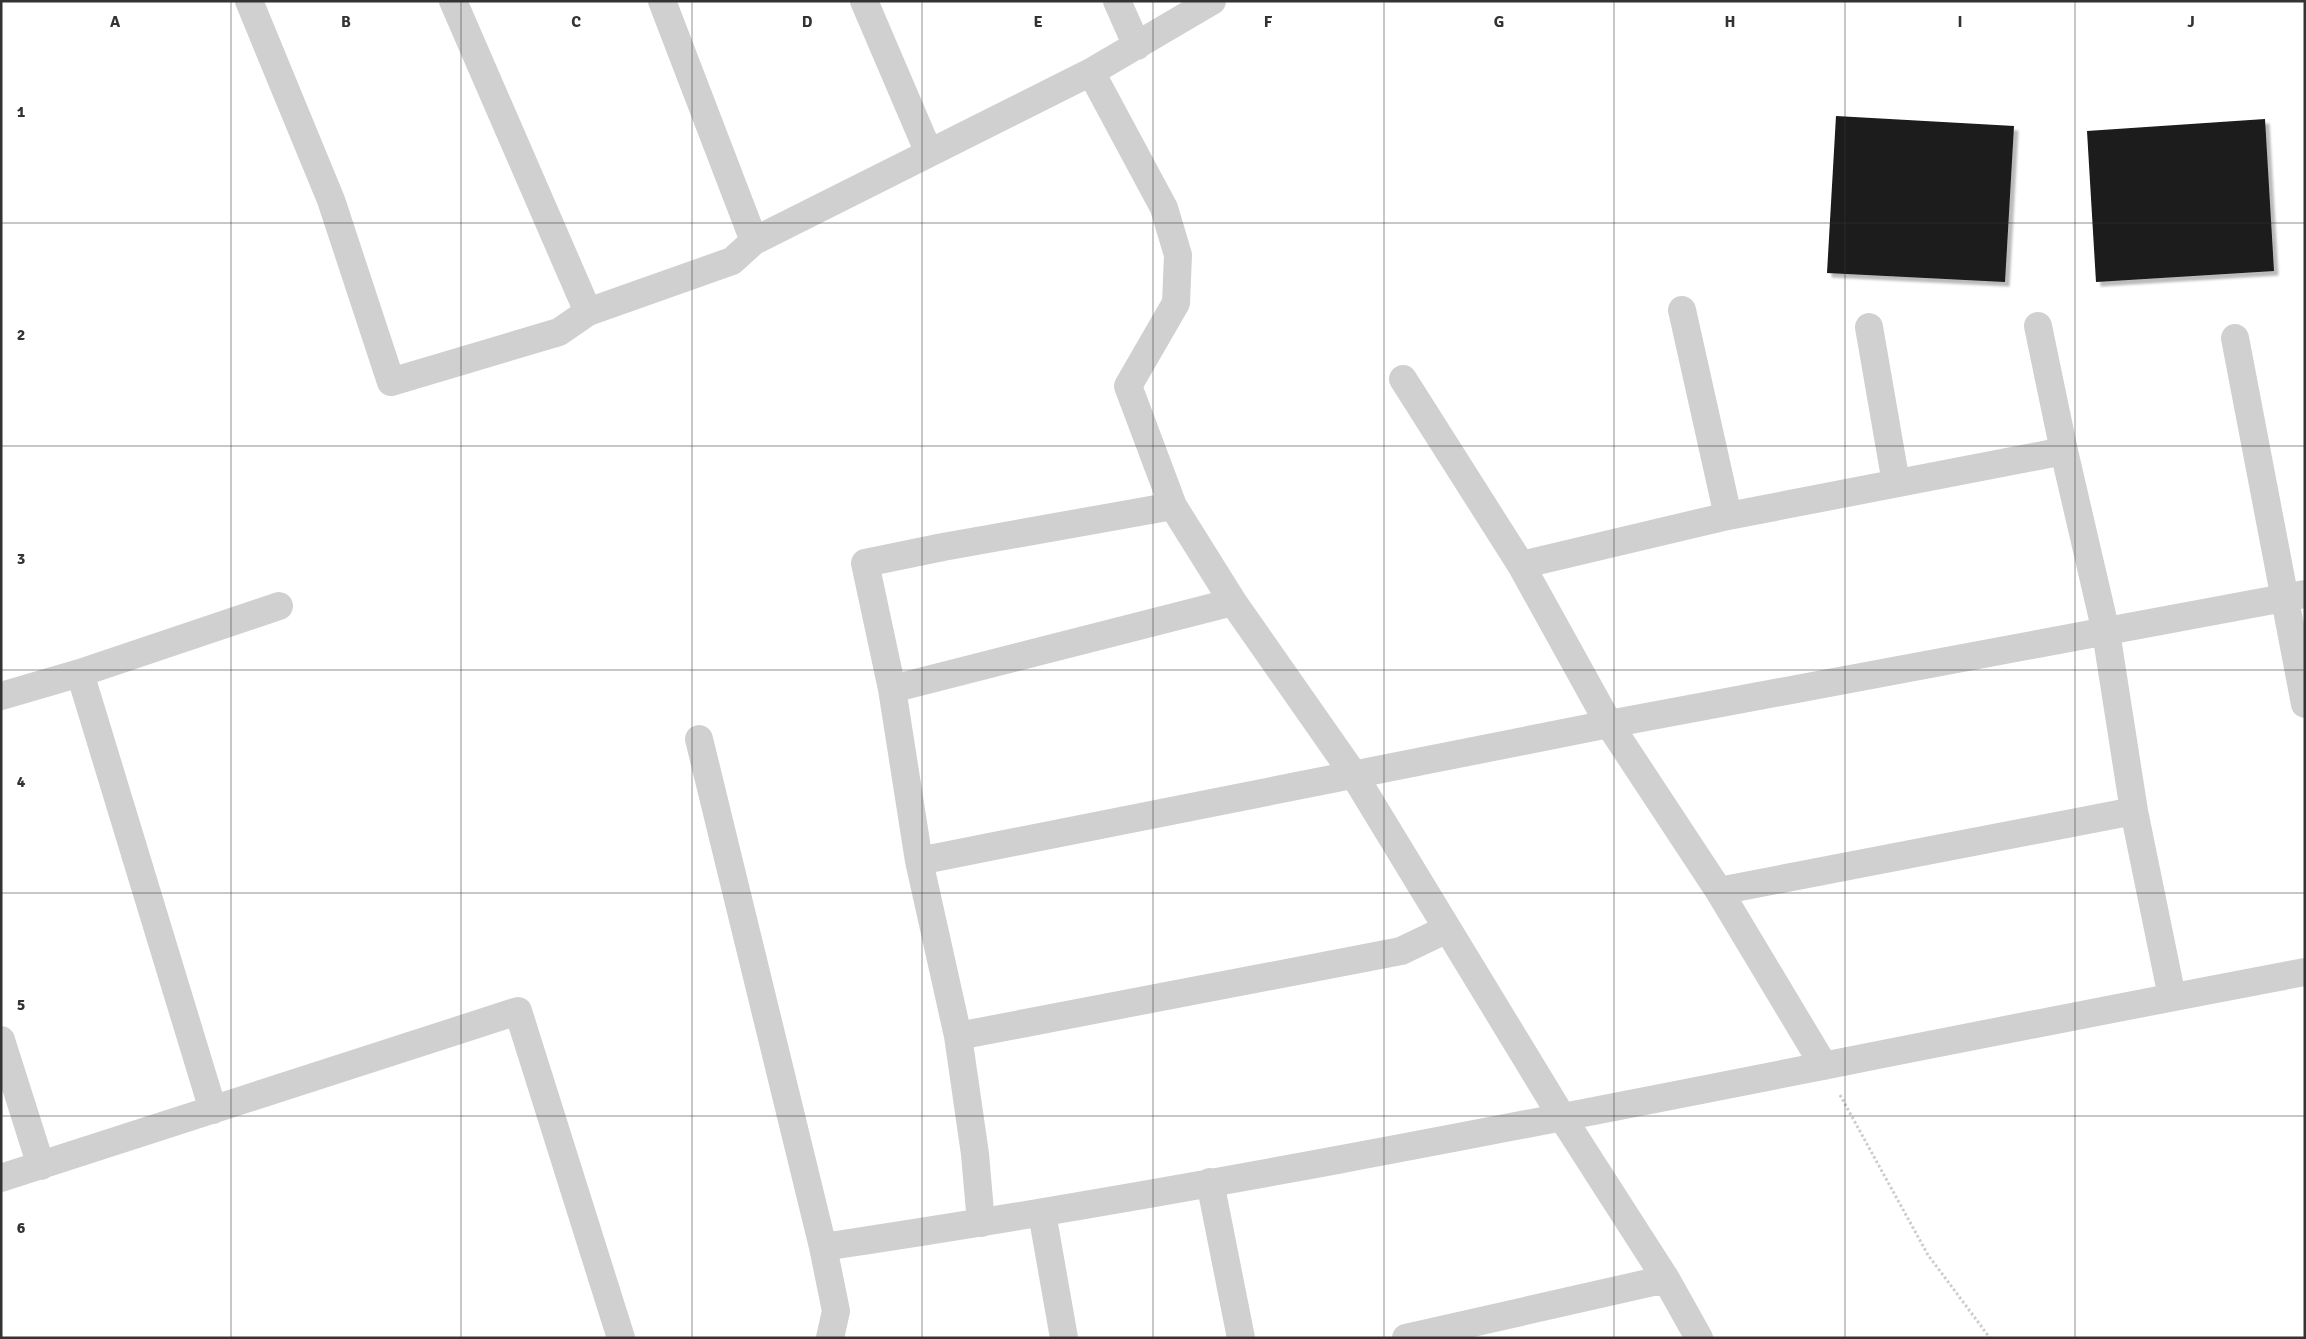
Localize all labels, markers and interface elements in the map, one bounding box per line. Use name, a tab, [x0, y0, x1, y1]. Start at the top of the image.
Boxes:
text: A	[110, 12, 121, 32]
text: B	[341, 12, 351, 32]
text: C	[571, 12, 581, 32]
text: D	[802, 12, 813, 32]
text: E	[1033, 12, 1043, 32]
text: F	[1264, 12, 1273, 32]
text: G	[1494, 12, 1504, 32]
text: H	[1725, 12, 1735, 32]
text: I	[1957, 12, 1963, 32]
text: J	[2187, 12, 2195, 32]
text: 1	[17, 102, 26, 122]
text: 2	[17, 325, 25, 345]
text: 3	[17, 549, 25, 569]
text: 4	[17, 772, 26, 792]
text: 5	[17, 995, 25, 1015]
text: 6	[17, 1218, 26, 1238]

